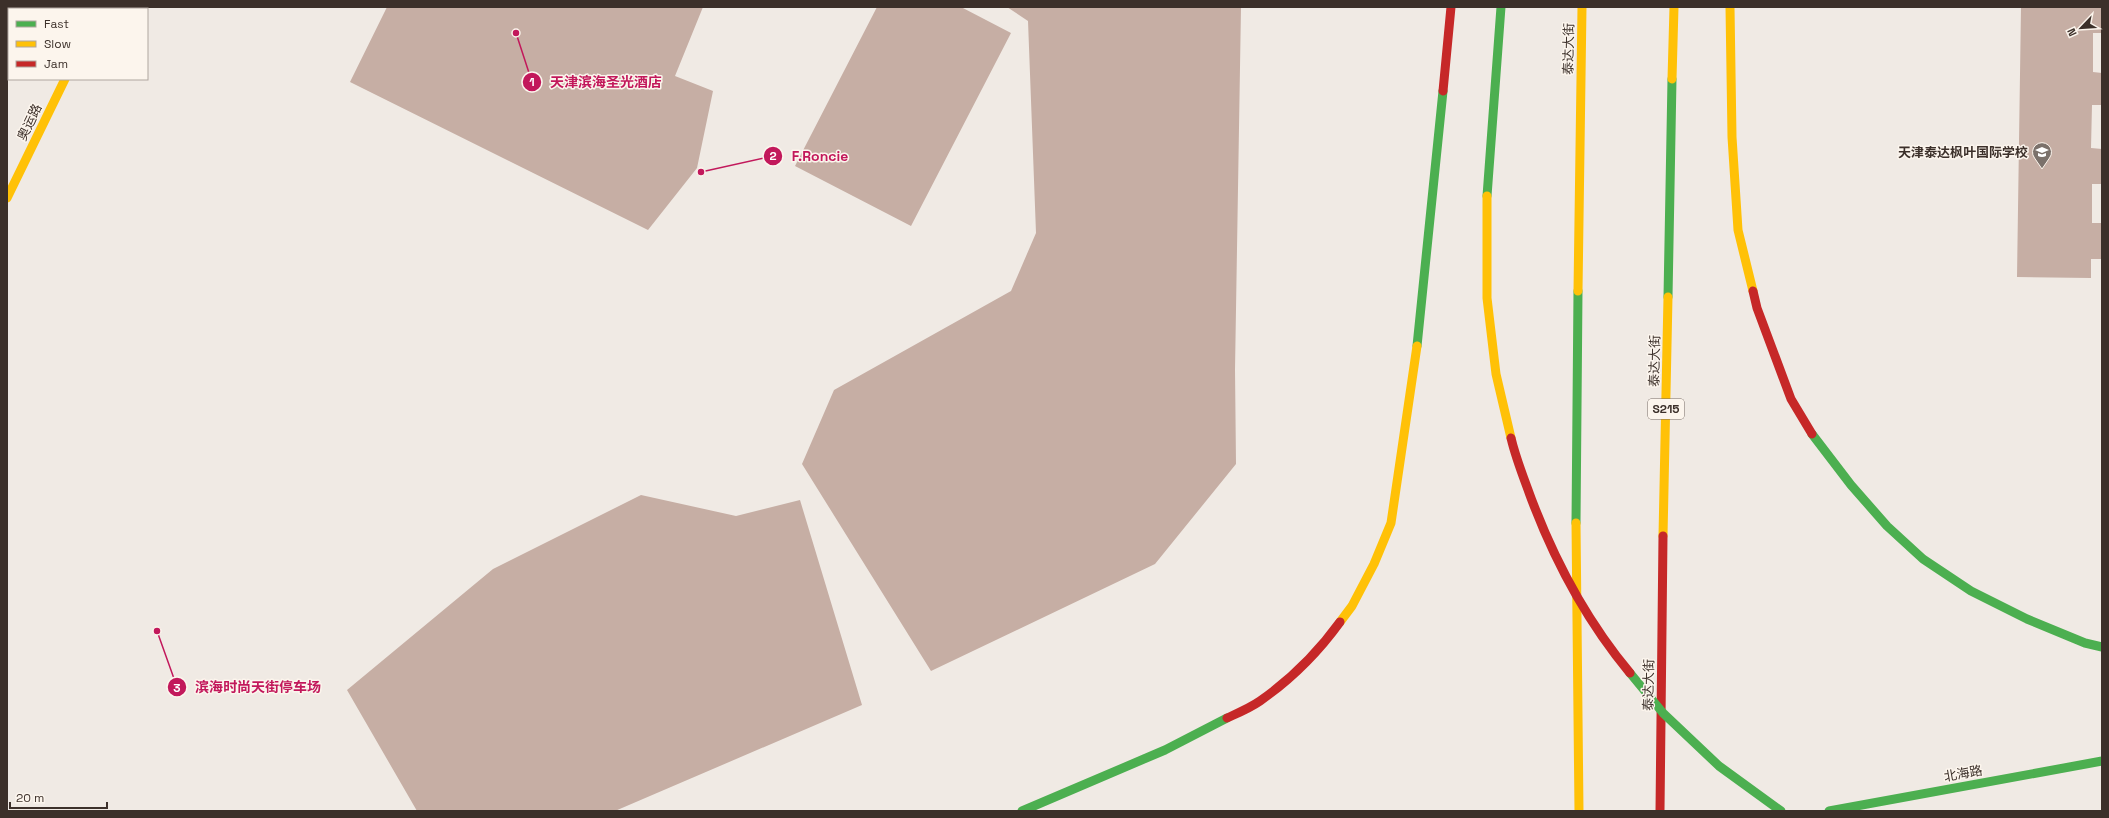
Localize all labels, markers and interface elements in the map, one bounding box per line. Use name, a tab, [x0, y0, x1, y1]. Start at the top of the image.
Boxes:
legend	[8, 8, 148, 80]
north arrow	[2061, 8, 2101, 48]
text: Fast	[44, 16, 69, 32]
street label: 泰达大街	[1560, 23, 1577, 75]
text: N	[2064, 26, 2080, 39]
text: Slow	[44, 36, 71, 52]
text: Jam	[44, 56, 68, 72]
callout: 天津滨海圣光酒店	[522, 69, 670, 95]
text: 天津滨海圣光酒店	[550, 73, 662, 91]
text: 1	[529, 74, 535, 90]
street label: 奥运路	[13, 101, 46, 143]
school or university icon: 天津泰达枫叶国际学校	[2031, 141, 2053, 169]
callout: F.Roncie	[763, 143, 856, 169]
place label: 天津泰达枫叶国际学校	[1898, 144, 2028, 161]
text: F.Roncie	[792, 147, 848, 165]
text: 2	[769, 148, 777, 164]
street label: 泰达大街	[1646, 335, 1663, 387]
road number: S215	[1648, 399, 1684, 419]
street label: 泰达大街	[1640, 659, 1657, 711]
callout: 滨海时尚天街停车场	[167, 674, 329, 700]
text: 滨海时尚天街停车场	[195, 678, 321, 696]
text: 3	[173, 680, 181, 696]
street label: 北海路	[1942, 762, 1984, 785]
scale bar	[10, 784, 107, 810]
text: 20 m	[16, 790, 44, 806]

